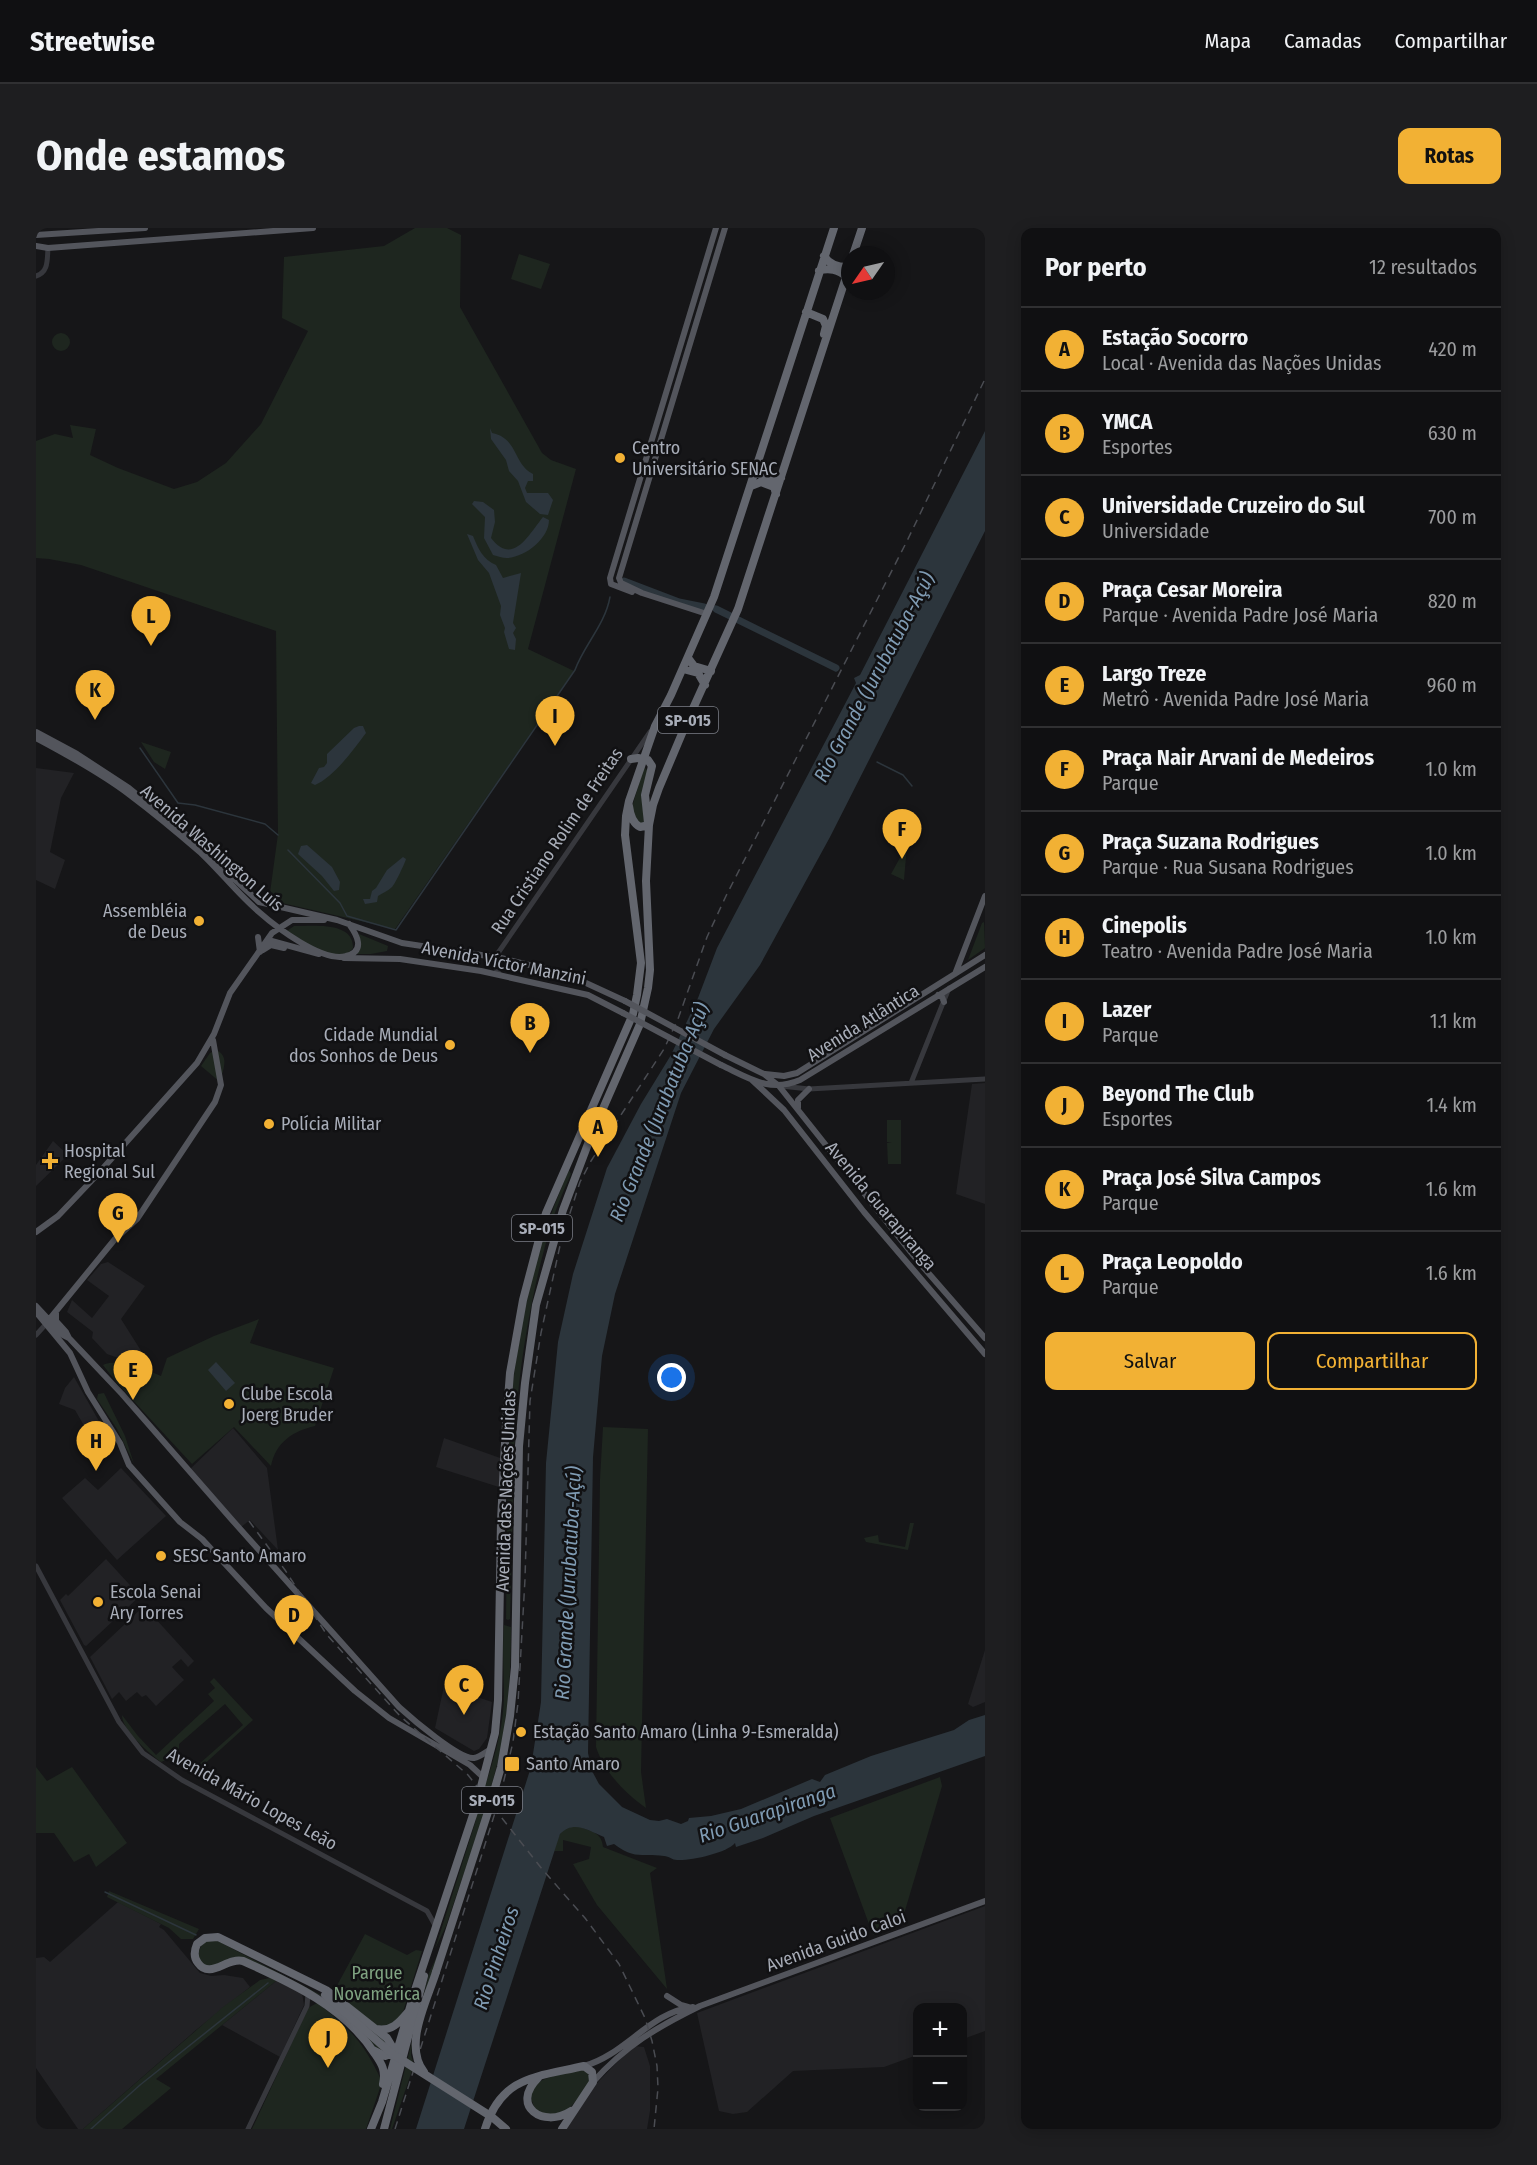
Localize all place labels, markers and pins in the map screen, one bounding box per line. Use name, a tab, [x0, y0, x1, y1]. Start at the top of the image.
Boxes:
place label: Centro Universitário SENAC	[632, 437, 778, 480]
marker: Centro Universitário SENAC	[613, 451, 627, 465]
pin: L	[132, 596, 170, 646]
pin: K	[76, 670, 114, 720]
pin: I	[536, 696, 574, 746]
pin: F	[882, 810, 922, 859]
place label: Assembléia de Deus	[103, 900, 187, 943]
marker: Assembléia de Deus	[192, 914, 206, 928]
pin: B	[510, 1004, 550, 1053]
place label: Cidade Mundial dos Sonhos de Deus	[289, 1024, 438, 1067]
marker: Cidade Mundial dos Sonhos de Deus	[443, 1038, 457, 1052]
pin: A	[578, 1108, 618, 1157]
place label: Polícia Militar	[281, 1113, 382, 1135]
marker: Polícia Militar	[262, 1117, 276, 1131]
place label: Hospital Regional Sul	[64, 1140, 155, 1183]
marker: Hospital Regional Sul	[41, 1152, 59, 1170]
pin: G	[98, 1194, 137, 1243]
pin: E	[114, 1350, 152, 1400]
place label: Clube Escola Joerg Bruder	[241, 1383, 334, 1426]
marker: Clube Escola Joerg Bruder	[222, 1397, 236, 1411]
pin: H	[76, 1422, 116, 1471]
place label: SESC Santo Amaro	[173, 1545, 306, 1567]
marker: SESC Santo Amaro	[154, 1549, 168, 1563]
place label: Escola Senai Ary Torres	[110, 1581, 201, 1624]
marker: Escola Senai Ary Torres	[91, 1595, 105, 1609]
pin: D	[274, 1596, 314, 1645]
pin: C	[444, 1666, 484, 1715]
place label: Estação Santo Amaro (Linha 9-Esmeralda)	[533, 1721, 839, 1743]
marker: Estação Santo Amaro (Linha 9-Esmeralda)	[514, 1725, 528, 1739]
place label: Santo Amaro	[526, 1753, 620, 1775]
marker: Santo Amaro	[503, 1755, 521, 1773]
pin: J	[308, 2018, 348, 2068]

